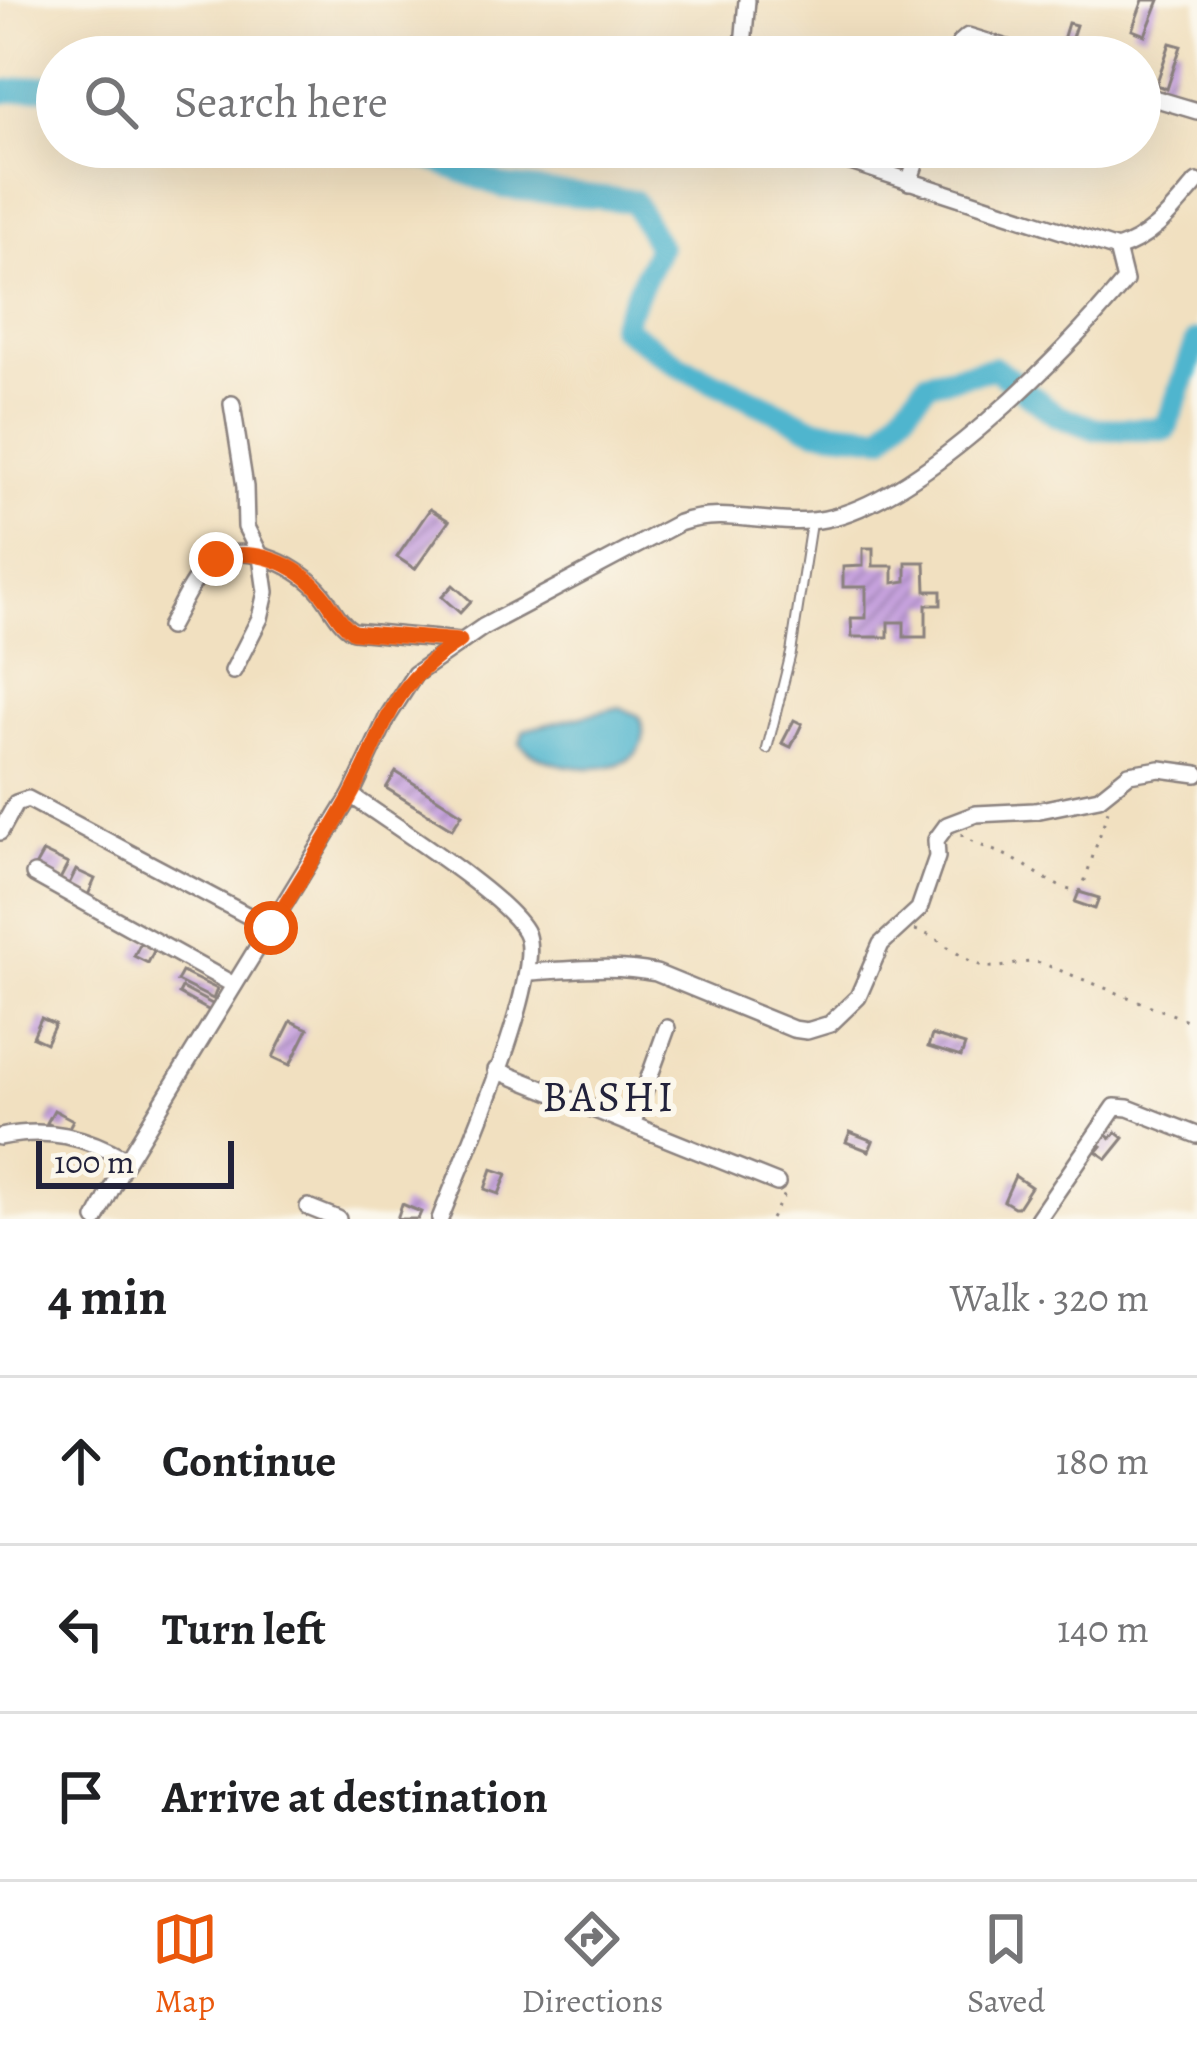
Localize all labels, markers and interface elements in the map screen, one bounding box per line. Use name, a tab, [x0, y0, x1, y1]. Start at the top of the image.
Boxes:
search box	[36, 36, 1161, 168]
icon: search	[78, 69, 144, 135]
text: Search here	[174, 71, 388, 133]
route end	[189, 532, 243, 586]
route start	[244, 901, 298, 955]
district label: BASHI	[542, 1068, 676, 1125]
scale bar	[36, 1135, 234, 1188]
text: 100 m	[54, 1139, 134, 1184]
text: 4 min	[48, 1262, 167, 1332]
text: Walk · 320 m	[950, 1271, 1149, 1324]
icon: ahead	[48, 1428, 114, 1494]
text: Continue	[162, 1430, 336, 1492]
text: 180 m	[1056, 1434, 1149, 1487]
icon: left	[48, 1596, 114, 1662]
text: Turn left	[162, 1598, 326, 1660]
text: 140 m	[1057, 1602, 1149, 1655]
icon: arrive	[48, 1764, 114, 1830]
text: Arrive at destination	[162, 1766, 548, 1828]
tab: Map	[152, 1906, 218, 2023]
tab: Directions	[522, 1906, 663, 2023]
tab: Saved	[967, 1906, 1045, 2023]

